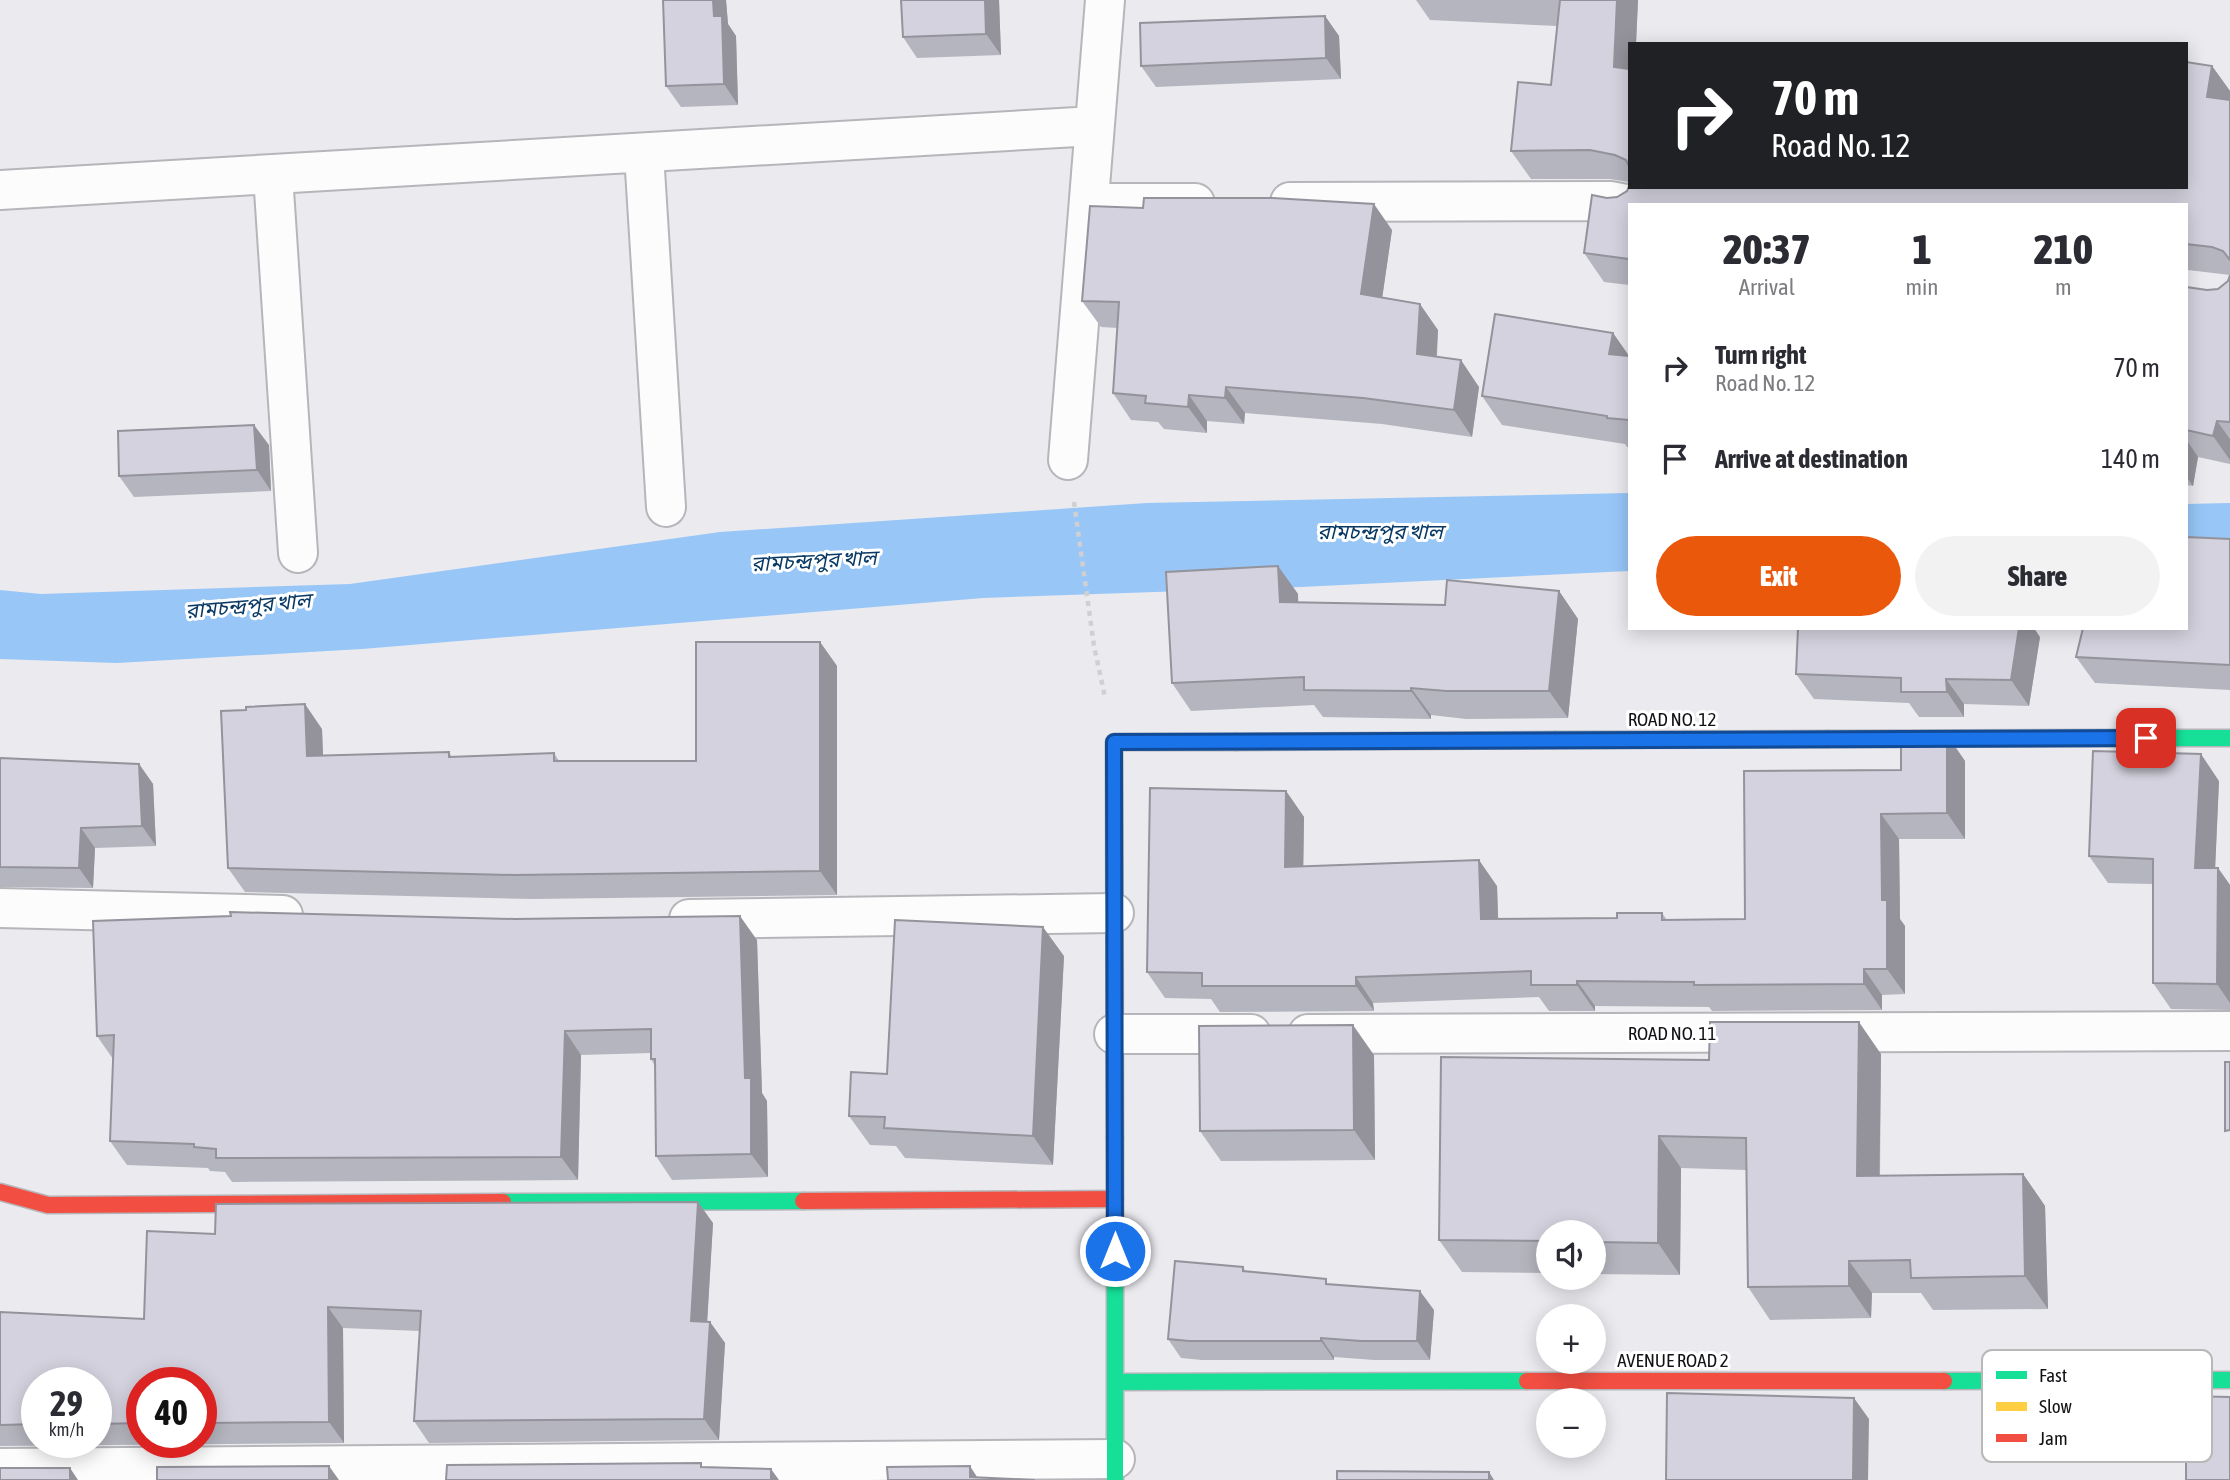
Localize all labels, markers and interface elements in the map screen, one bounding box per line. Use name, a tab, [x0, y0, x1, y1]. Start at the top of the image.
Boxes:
text: 70 m	[1771, 69, 1859, 125]
icon: right	[1656, 70, 1747, 161]
text: Road No. 12	[1771, 127, 1911, 164]
text: 20:37	[1723, 225, 1810, 273]
text: 1	[1912, 225, 1932, 273]
text: 210	[2034, 225, 2093, 273]
text: Arrival	[1739, 274, 1795, 300]
text: min	[1906, 274, 1939, 300]
text: m	[2055, 274, 2072, 300]
text: Turn right	[1715, 340, 1806, 370]
icon: right	[1656, 349, 1694, 387]
text: 70 m	[2113, 353, 2160, 383]
text: Road No. 12	[1715, 370, 1815, 396]
icon: arrive	[1656, 440, 1694, 478]
text: Arrive at destination	[1715, 444, 1908, 474]
text: 140 m	[2101, 444, 2160, 474]
water label: রামচন্দ্রপুর খাল	[1317, 519, 1446, 544]
button: Exit	[1656, 536, 1901, 616]
button: Share	[1915, 536, 2160, 616]
water label: রামচন্দ্রপুর খাল	[751, 545, 881, 576]
water label: রামচন্দ্রপুর খাল	[184, 587, 315, 623]
street label: ROAD NO. 12	[1628, 708, 1716, 730]
pin	[2116, 708, 2176, 768]
icon: arrive	[2127, 719, 2165, 757]
street label: ROAD NO. 11	[1628, 1022, 1716, 1044]
position arrow	[1078, 1214, 1152, 1288]
map controls	[1536, 1220, 1606, 1458]
button: sound	[1536, 1220, 1606, 1290]
button: +	[1536, 1304, 1606, 1374]
street label: AVENUE ROAD 2	[1617, 1349, 1729, 1371]
legend	[1982, 1350, 2212, 1462]
text: Fast	[2039, 1364, 2067, 1386]
speed limit sign: 40	[126, 1367, 217, 1458]
text: 29	[50, 1383, 83, 1423]
button: −	[1536, 1388, 1606, 1458]
text: Slow	[2039, 1395, 2073, 1417]
text: km/h	[49, 1419, 84, 1440]
text: Jam	[2039, 1427, 2068, 1449]

